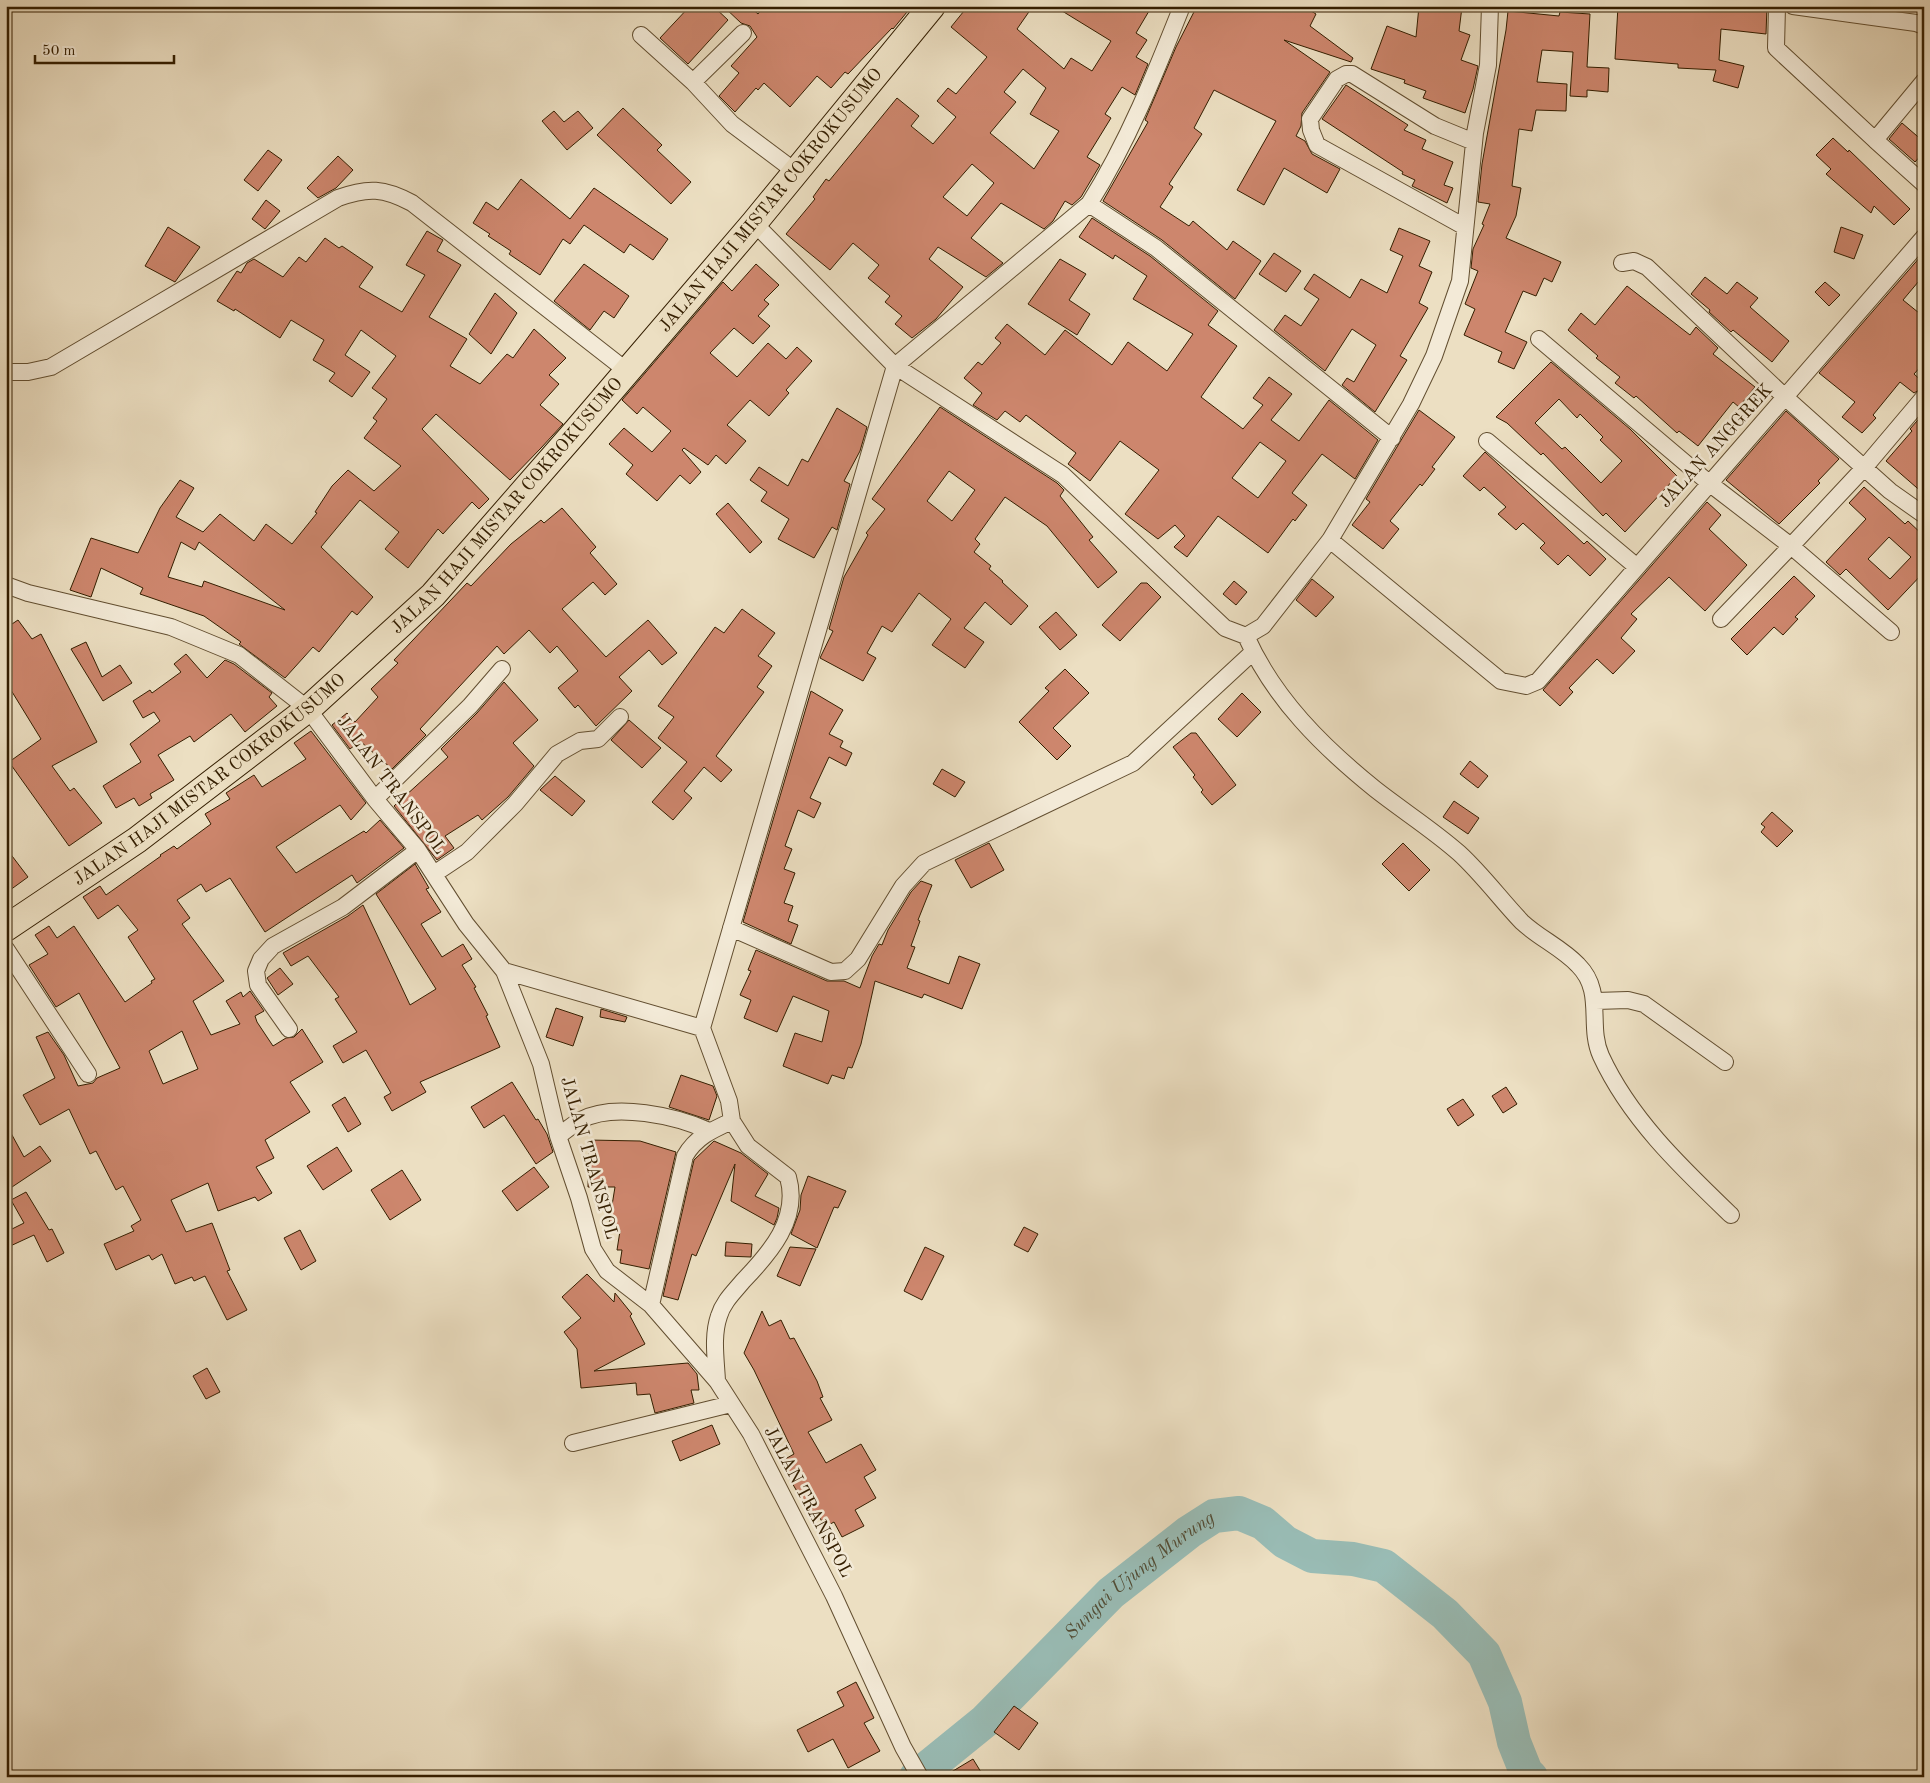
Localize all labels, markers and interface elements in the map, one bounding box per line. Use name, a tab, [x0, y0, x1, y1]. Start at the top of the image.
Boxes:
scale bar	[35, 32, 174, 64]
text: 50 m	[42, 44, 76, 59]
street label: JALAN HAJI MISTAR COKROKUSUMO	[656, 65, 886, 336]
street label: JALAN HAJI MISTAR COKROKUSUMO	[388, 375, 626, 637]
street label: JALAN ANGGREK	[1656, 381, 1776, 511]
street label: JALAN HAJI MISTAR COKROKUSUMO	[70, 670, 349, 889]
street label: JALAN TRANSPOL	[333, 712, 449, 858]
street label: JALAN TRANSPOL	[557, 1075, 621, 1241]
street label: JALAN TRANSPOL	[761, 1423, 855, 1581]
water label: Sungai Ujung Murung	[1062, 1508, 1218, 1643]

